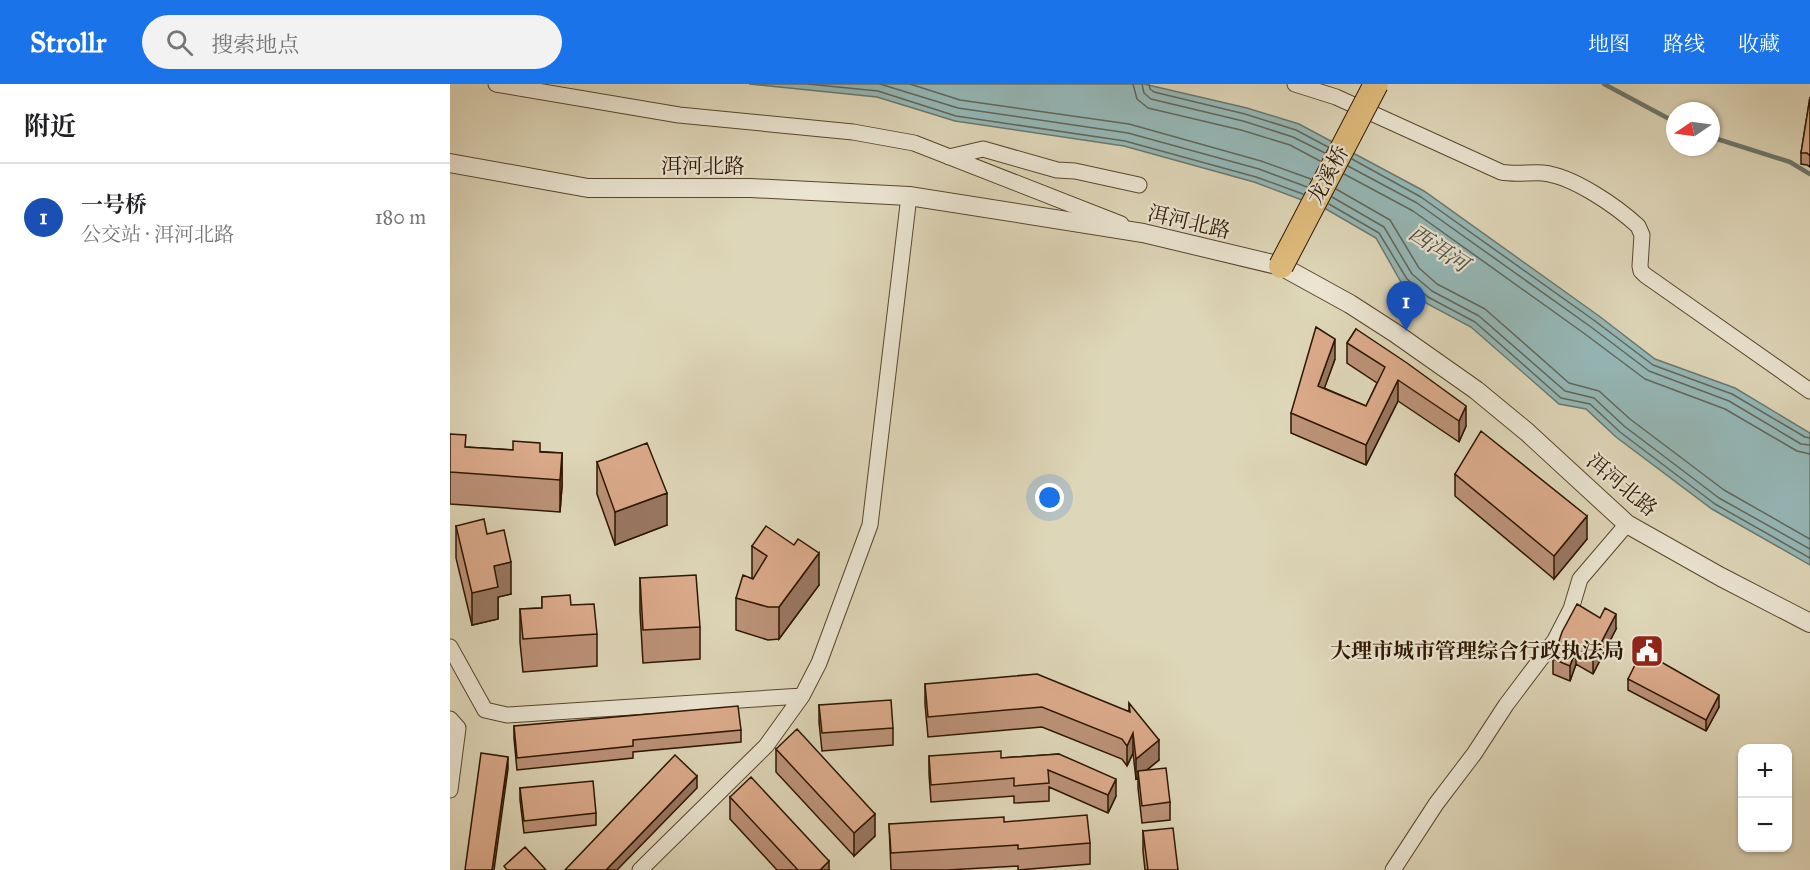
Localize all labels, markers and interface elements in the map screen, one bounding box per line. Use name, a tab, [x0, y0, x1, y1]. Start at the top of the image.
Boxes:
search box	[142, 15, 562, 69]
text: Strollr	[30, 25, 106, 60]
icon: search	[163, 26, 196, 59]
text: 搜索地点	[211, 31, 299, 58]
text: 地图	[1588, 31, 1630, 57]
text: 路线	[1663, 31, 1705, 57]
text: 收藏	[1738, 31, 1780, 57]
north arrow	[1666, 102, 1720, 156]
text: 附近	[24, 110, 76, 142]
street label: 龙溪桥	[1302, 141, 1354, 209]
street label: 洱河北路	[661, 153, 745, 179]
text: 一号桥	[81, 191, 147, 218]
street label: 洱河北路	[1145, 200, 1233, 244]
text: 1	[40, 205, 47, 229]
text: 180 m	[375, 205, 426, 229]
water label: 西洱河	[1404, 219, 1477, 280]
text: 公交站 · 洱河北路	[81, 222, 234, 246]
pin: 1	[1386, 282, 1426, 331]
street label: 洱河北路	[1581, 448, 1663, 522]
your location	[1035, 483, 1064, 512]
public building icon: 大理市城市管理综合行政执法局	[1629, 633, 1665, 669]
place label: 大理市城市管理综合行政执法局	[1330, 638, 1624, 664]
map controls	[1738, 744, 1792, 852]
button: +	[1738, 744, 1792, 798]
button: −	[1738, 798, 1792, 852]

